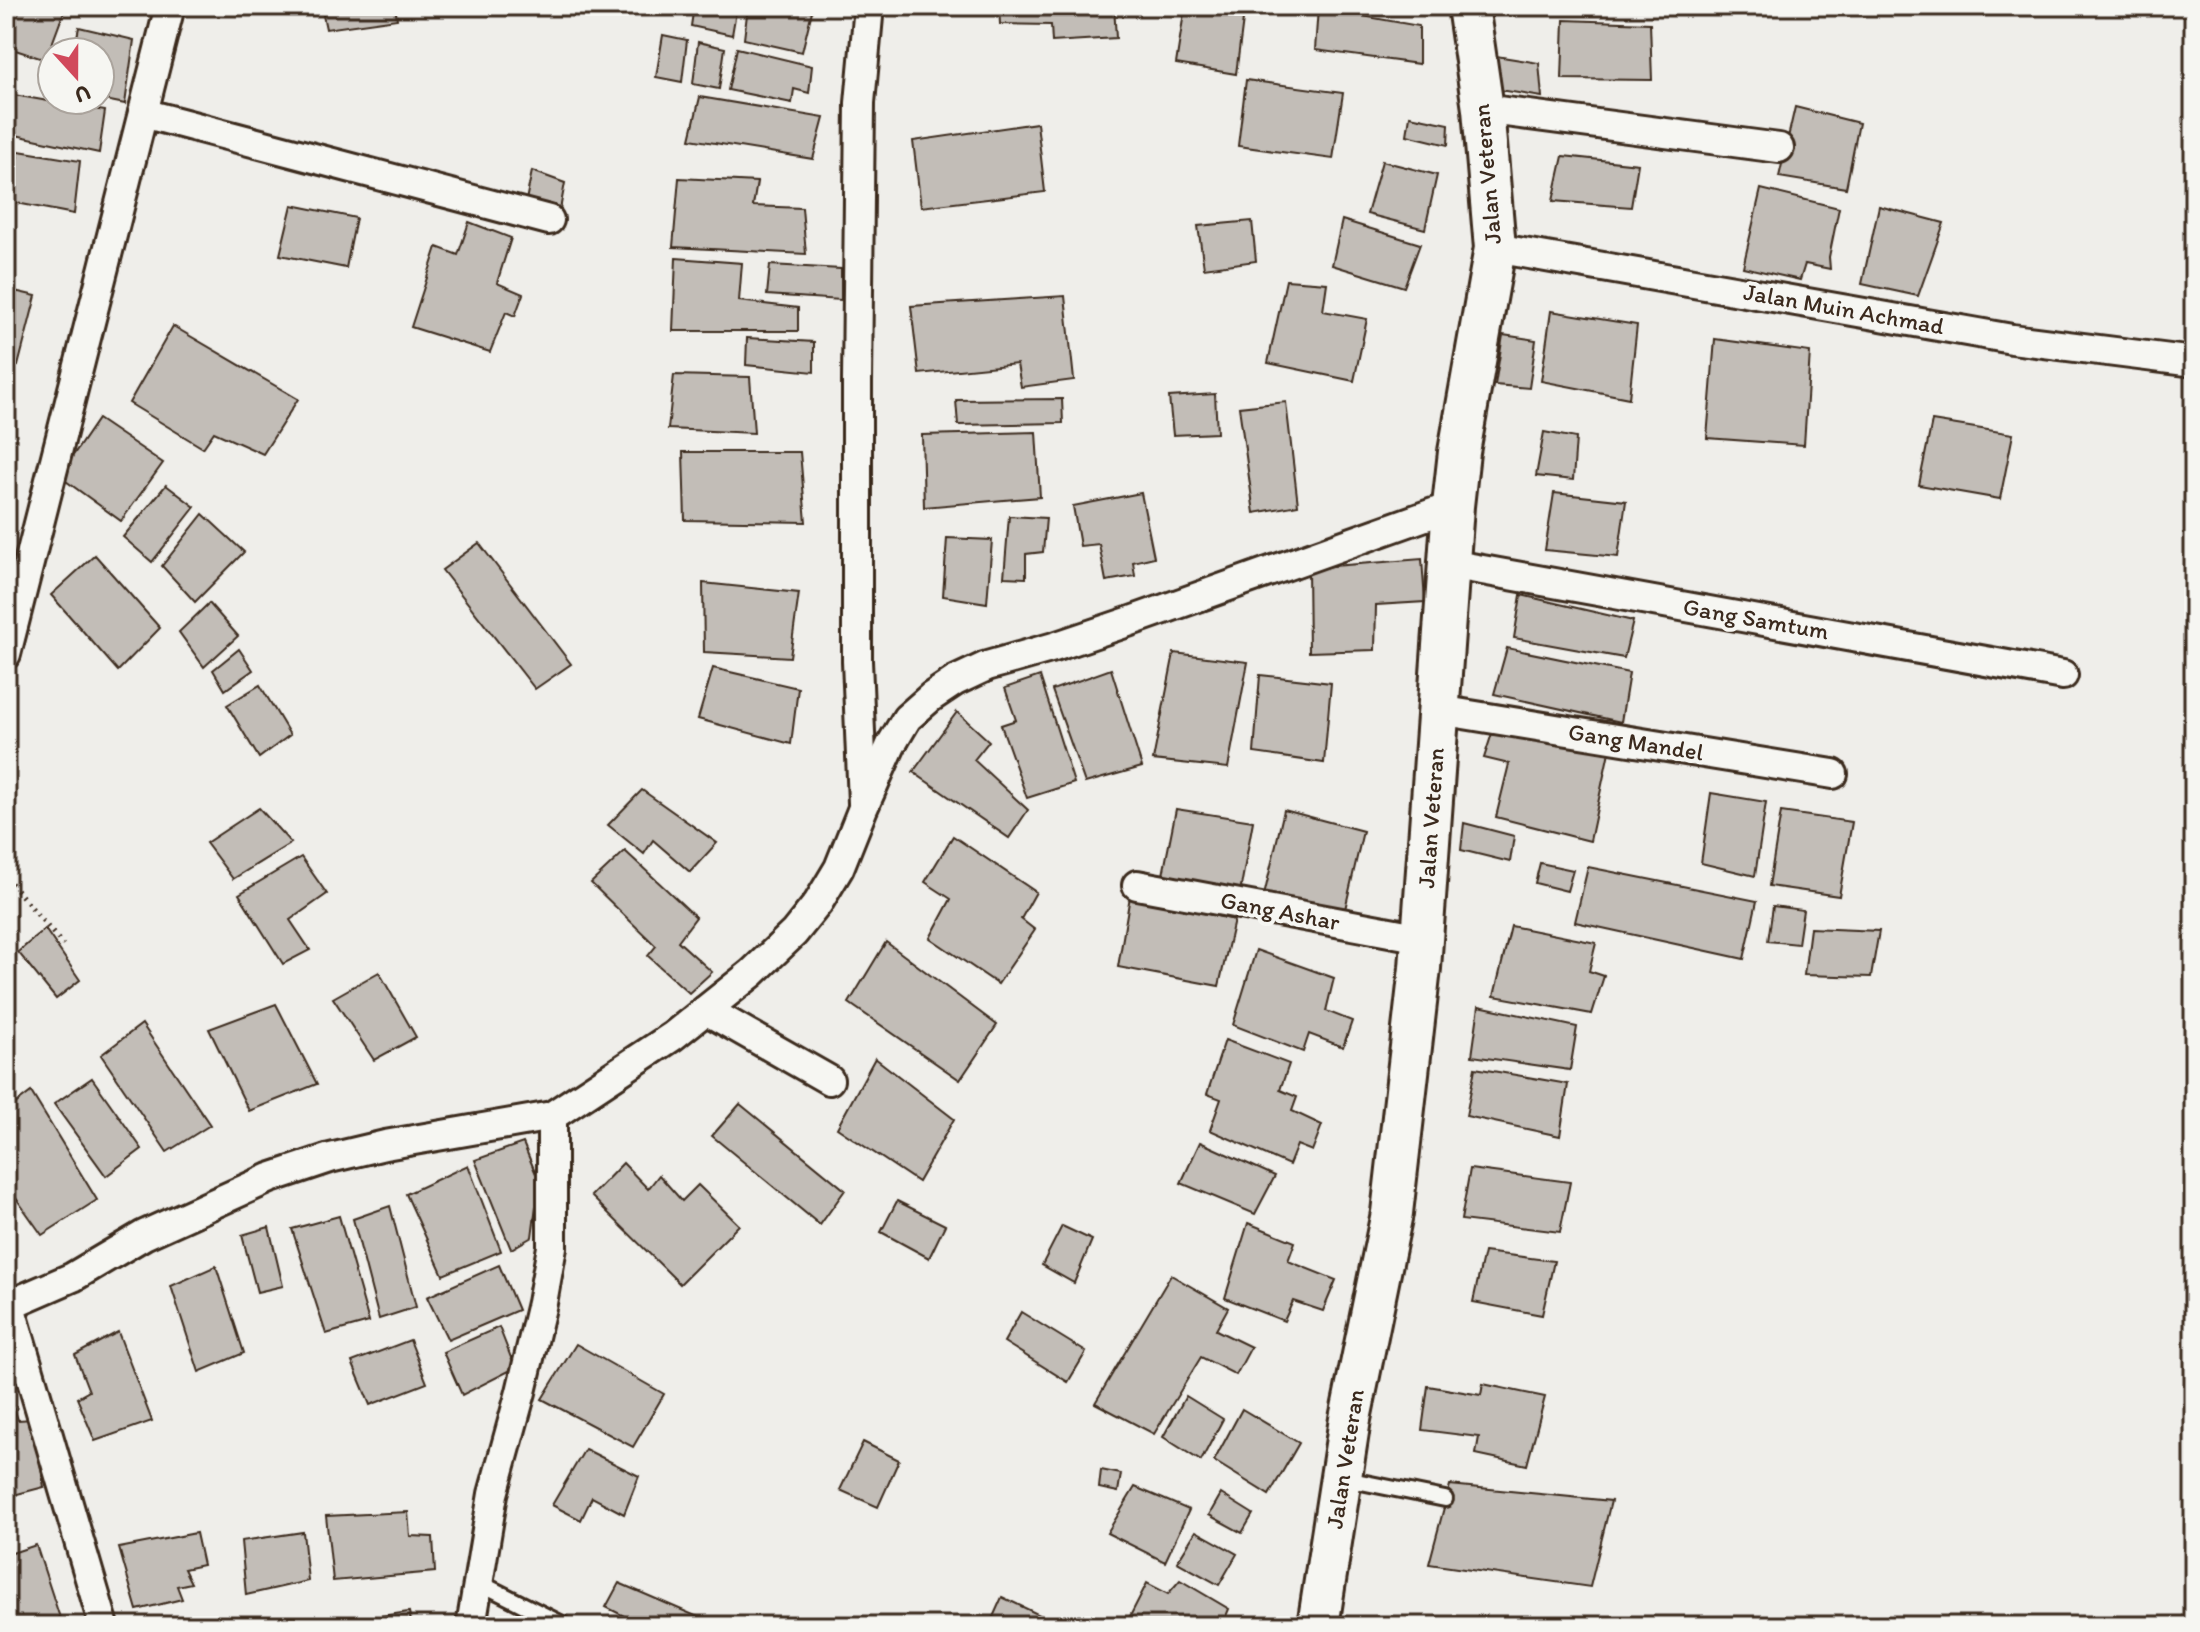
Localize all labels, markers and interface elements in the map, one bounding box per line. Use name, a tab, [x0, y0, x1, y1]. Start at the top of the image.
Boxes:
north arrow	[36, 36, 116, 116]
text: U	[71, 79, 95, 109]
street label: Jalan Veteran	[1466, 102, 1507, 245]
street label: Jalan Muin Achmad	[1742, 277, 1947, 340]
street label: Gang Samtum	[1681, 591, 1831, 646]
street label: Gang Mandel	[1566, 716, 1706, 767]
street label: Jalan Veteran	[1411, 747, 1450, 889]
street label: Gang Ashar	[1218, 885, 1342, 936]
street label: Jalan Veteran	[1319, 1387, 1370, 1531]

